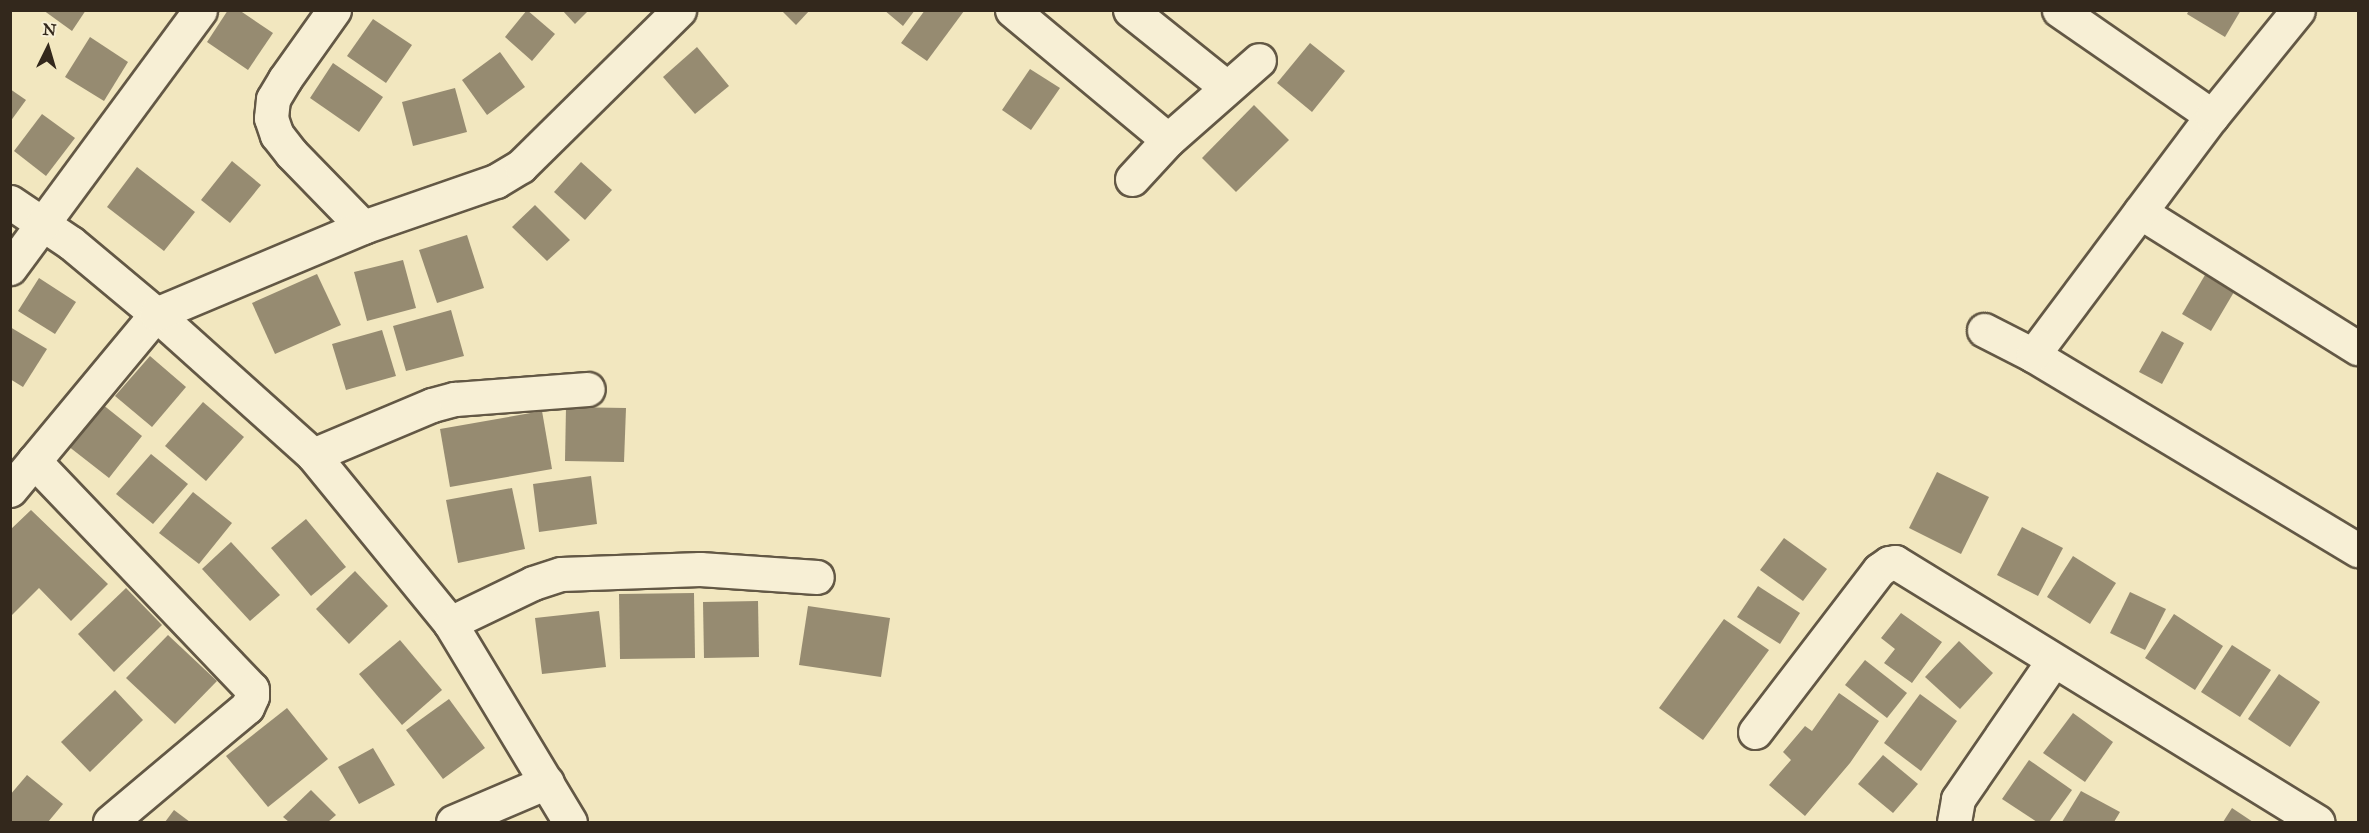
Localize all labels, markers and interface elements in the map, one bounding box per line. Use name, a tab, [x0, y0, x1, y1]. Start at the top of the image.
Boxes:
north arrow	[18, 18, 78, 78]
text: N	[42, 20, 57, 40]

